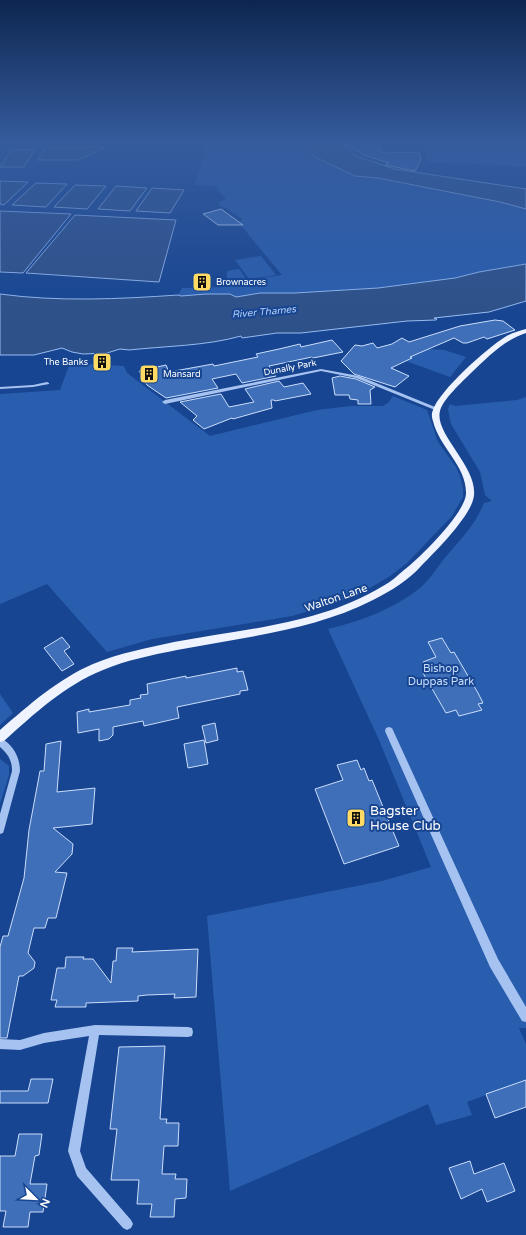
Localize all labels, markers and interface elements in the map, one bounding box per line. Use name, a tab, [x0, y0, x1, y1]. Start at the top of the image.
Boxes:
building icon: Brownacres	[191, 271, 213, 293]
place label: Brownacres	[216, 277, 266, 288]
water label: River Thames	[231, 303, 298, 321]
building icon: The Banks	[91, 351, 113, 373]
place label: The Banks	[44, 357, 88, 368]
street label: Dunally Park	[263, 357, 317, 379]
building icon: Mansard	[138, 363, 160, 385]
place label: Mansard	[163, 369, 201, 380]
street label: Walton Lane	[303, 581, 369, 615]
park label: Bishop Duppas Park	[408, 662, 474, 688]
place label: Bagster House Club	[370, 803, 441, 834]
building icon: Bagster House Club	[345, 807, 367, 829]
north arrow	[16, 1179, 56, 1219]
text: N	[37, 1196, 52, 1210]

